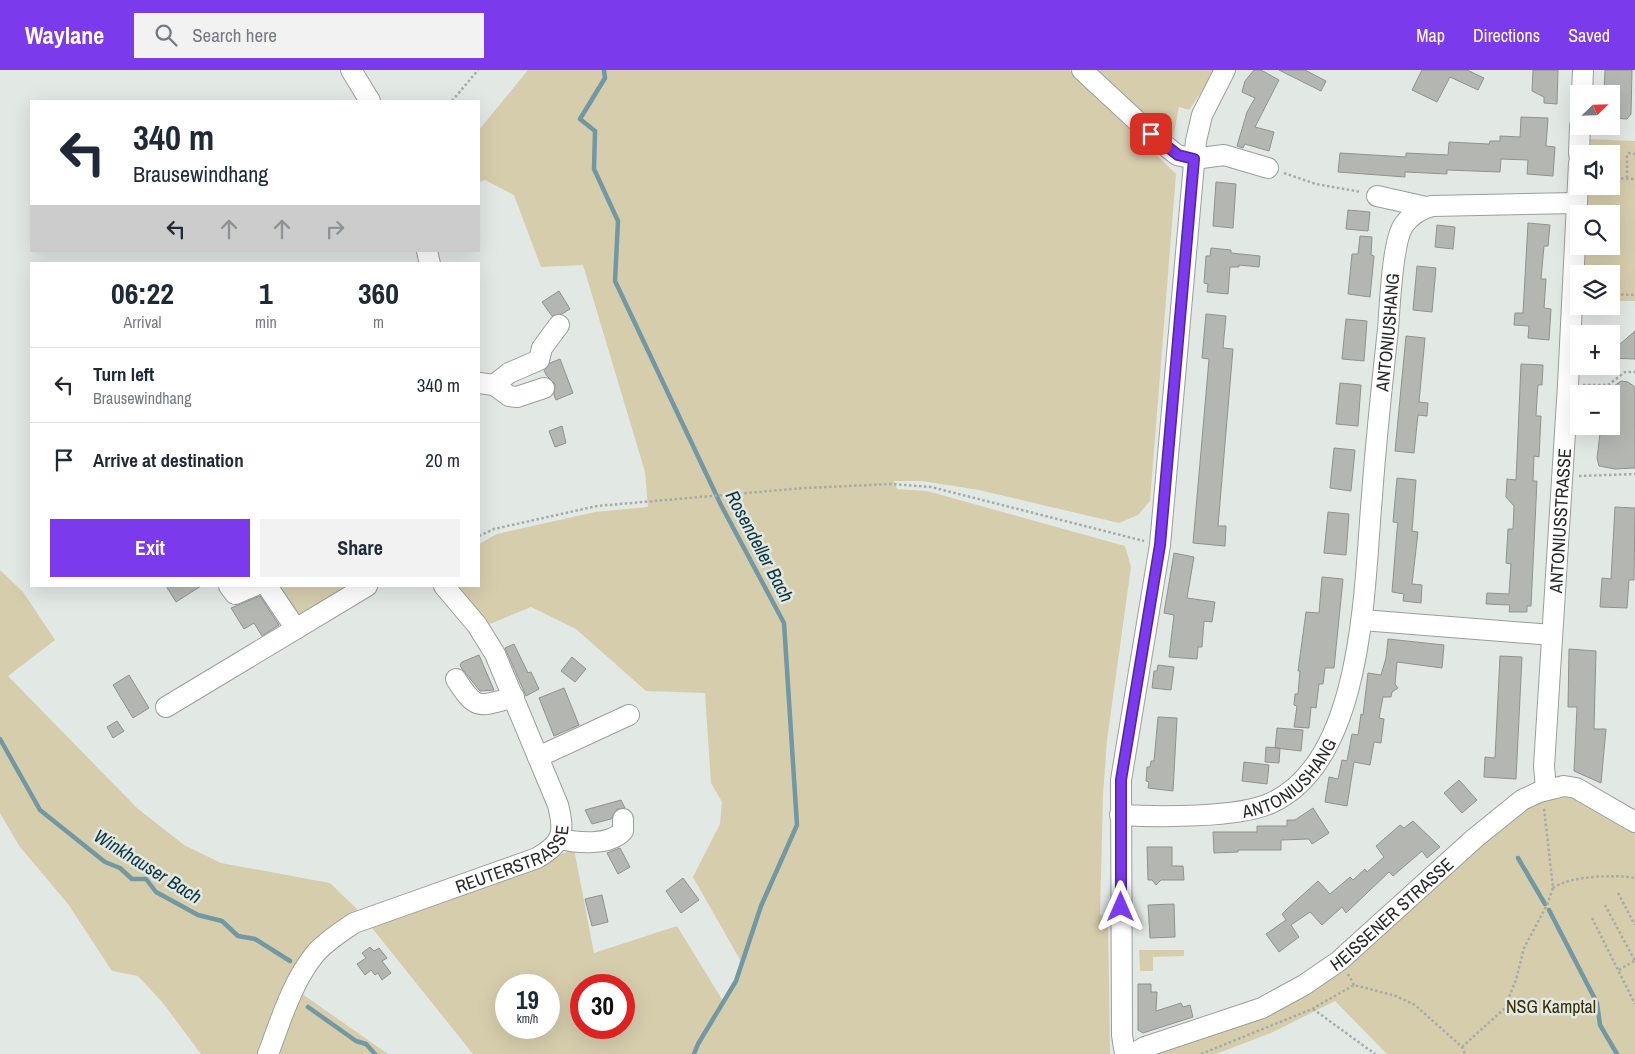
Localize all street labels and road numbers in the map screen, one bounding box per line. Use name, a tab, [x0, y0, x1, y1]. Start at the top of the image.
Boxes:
street label: ANTONIUSHANG	[1369, 272, 1405, 393]
street label: ANTONIUSSTRASSE	[1542, 447, 1576, 595]
street label: ANTONIUSHANG	[1239, 734, 1342, 823]
street label: REUTERSTRASSE	[452, 824, 574, 899]
street label: HEISSENER STRASSE	[1325, 851, 1458, 976]

